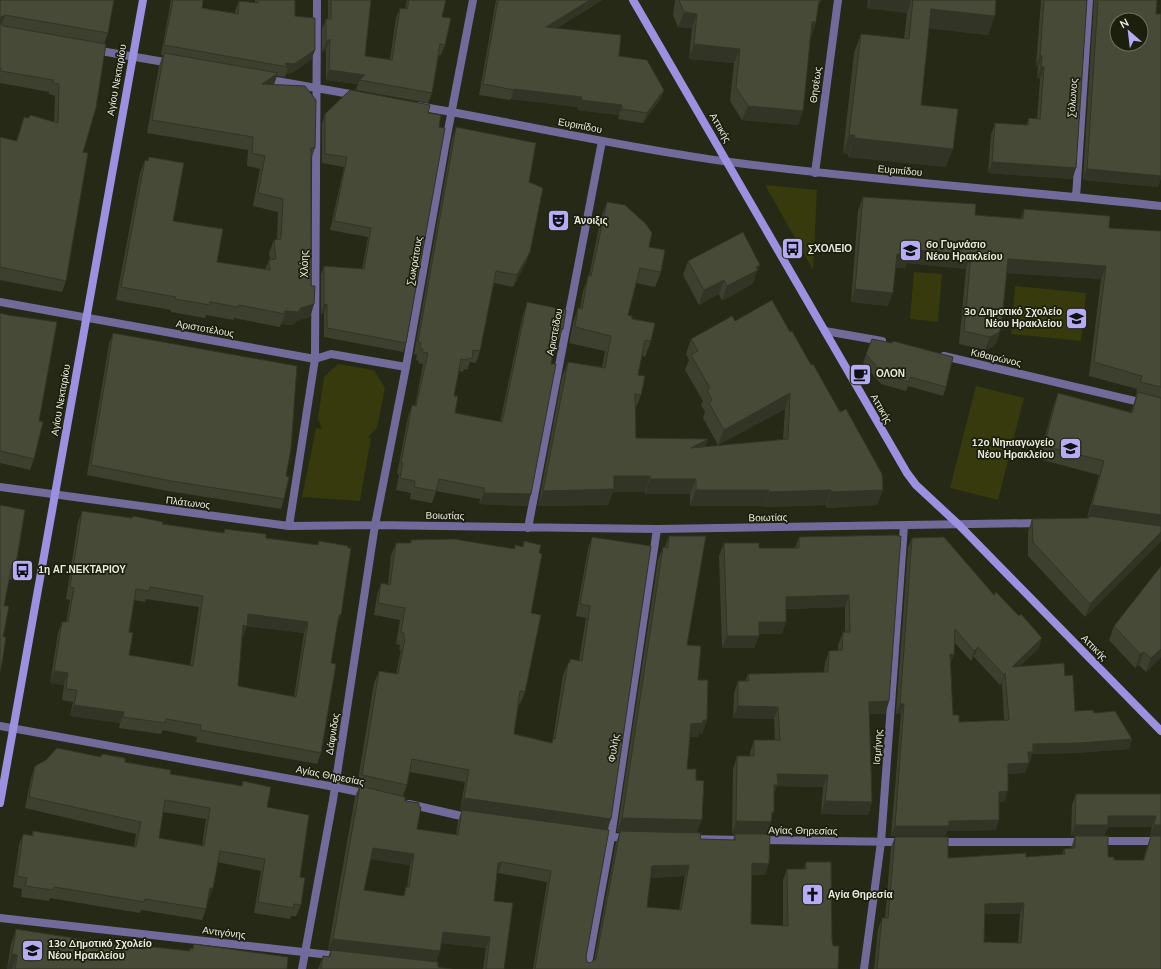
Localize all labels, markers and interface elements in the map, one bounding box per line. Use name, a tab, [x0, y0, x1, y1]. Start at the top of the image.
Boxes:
north arrow	[1109, 12, 1149, 52]
text: N	[1117, 15, 1132, 32]
street label: Αγίου Νεκταρίου	[104, 43, 130, 117]
street label: Θησέως	[807, 66, 826, 104]
street label: Σόλωνος	[1065, 78, 1081, 118]
street label: Αττικής	[706, 111, 734, 146]
street label: Ευριπίδου	[557, 115, 603, 137]
street label: Ευριπίδου	[877, 162, 923, 180]
theatre icon: Άνοιξις	[545, 208, 571, 234]
place label: Άνοιξις	[574, 214, 608, 228]
street label: Σωκράτους	[404, 235, 426, 287]
bus stop icon: ΣΧΟΛΕΙΟ	[779, 236, 805, 262]
school or university icon: 6ο Γυμνάσιο Νέου Ηρακλείου	[898, 238, 924, 264]
place label: 6ο Γυμνάσιο Νέου Ηρακλείου	[926, 238, 1003, 264]
place label: ΣΧΟΛΕΙΟ	[808, 242, 852, 256]
street label: Χλόης	[298, 250, 312, 278]
place label: 3ο Δημοτικό Σχολείο Νέου Ηρακλείου	[964, 305, 1062, 331]
school or university icon: 3ο Δημοτικό Σχολείο Νέου Ηρακλείου	[1064, 305, 1090, 331]
street label: Αριστείδου	[544, 307, 566, 357]
street label: Αριστοτέλους	[175, 317, 235, 341]
street label: Κιθαιρώνος	[969, 345, 1023, 371]
cafe icon: ΟΛΟΝ	[847, 361, 873, 387]
street label: Αγίου Νεκταρίου	[48, 363, 74, 437]
place label: ΟΛΟΝ	[876, 367, 905, 381]
street label: Αττικής	[867, 392, 895, 427]
place label: 12ο Νηπιαγωγείο Νέου Ηρακλείου	[972, 436, 1054, 462]
school or university icon: 12ο Νηπιαγωγείο Νέου Ηρακλείου	[1057, 436, 1083, 462]
street label: Πλάτωνος	[165, 493, 211, 513]
street label: Βοιωτίας	[425, 509, 465, 523]
street label: Βοιωτίας	[748, 511, 788, 525]
bus stop icon: 1η ΑΓ.ΝΕΚΤΑΡΙΟΥ	[10, 557, 36, 583]
place label: 1η ΑΓ.ΝΕΚΤΑΡΙΟΥ	[38, 563, 126, 577]
street label: Αττικής	[1078, 632, 1110, 664]
street label: Δάφνιδος	[323, 712, 343, 756]
street label: Ισμήνης	[870, 729, 886, 765]
street label: Φυλής	[605, 732, 623, 763]
street label: Αγίας Θηρεσίας	[295, 763, 366, 790]
street label: Αγίας Θηρεσίας	[768, 823, 838, 839]
church icon: Αγία Θηρεσία	[800, 882, 826, 908]
place label: Αγία Θηρεσία	[828, 888, 893, 902]
street label: Αντιγόνης	[202, 923, 247, 943]
school or university icon: 13ο Δημοτικό Σχολείο Νέου Ηρακλείου	[20, 937, 46, 963]
place label: 13ο Δημοτικό Σχολείο Νέου Ηρακλείου	[48, 937, 152, 963]

